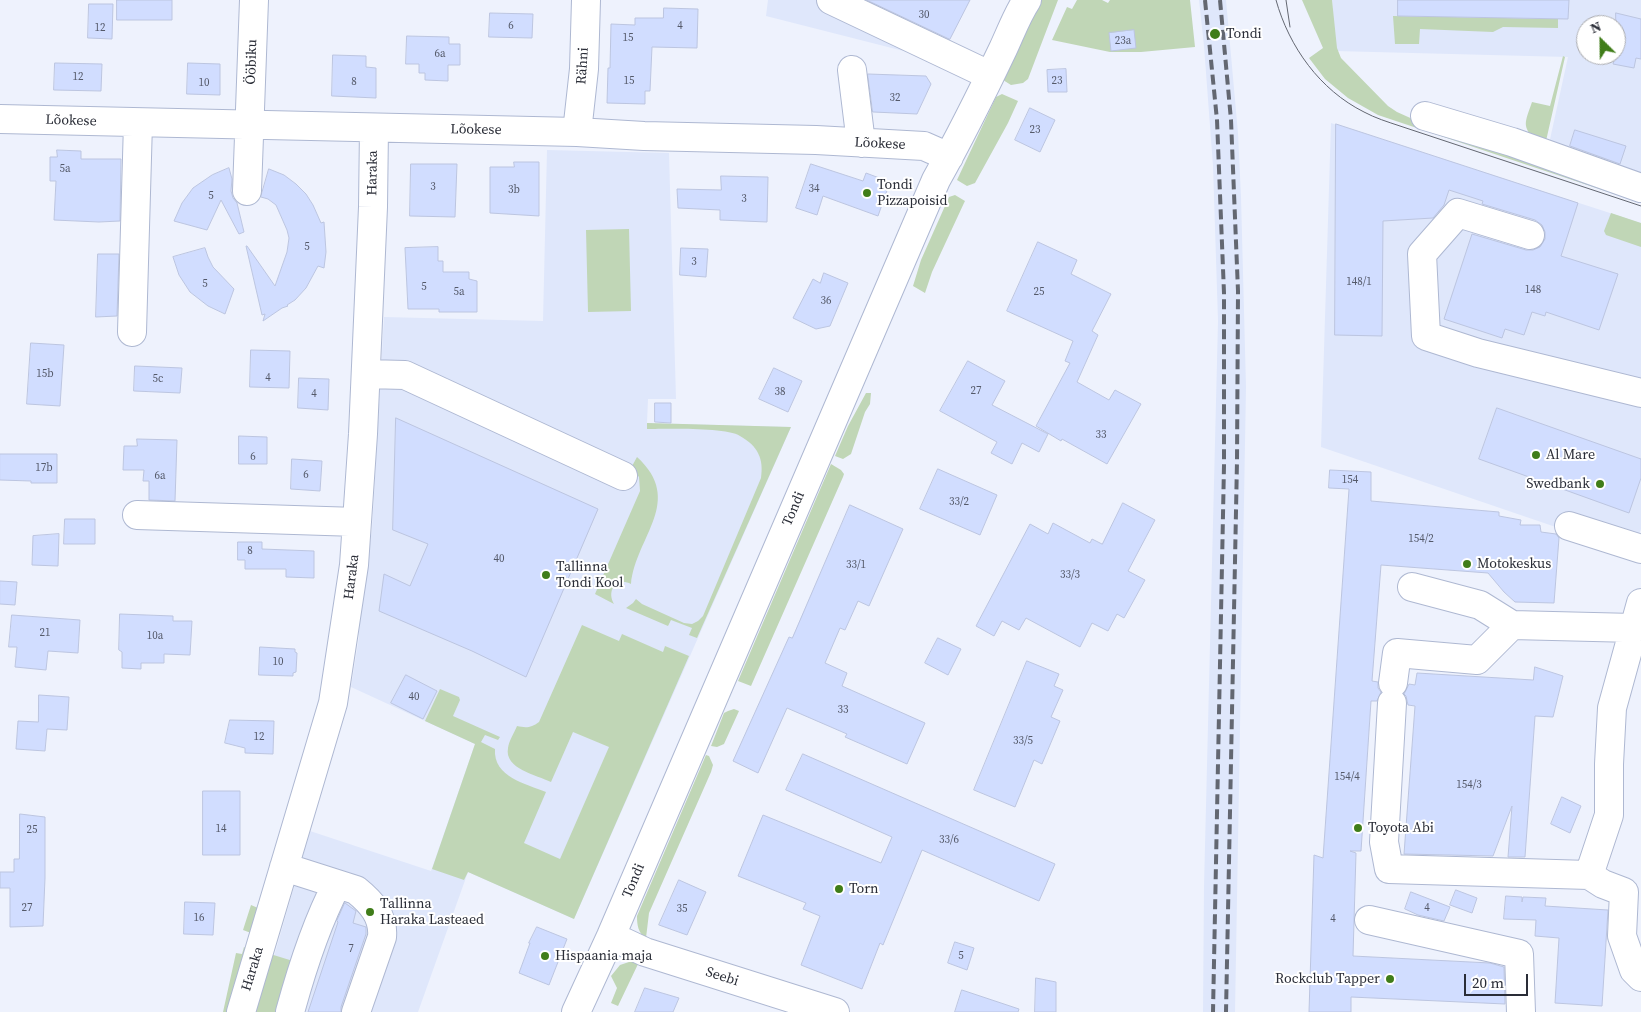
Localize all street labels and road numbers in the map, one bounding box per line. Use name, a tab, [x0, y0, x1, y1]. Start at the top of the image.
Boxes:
street label: Ööbiku	[243, 39, 261, 85]
street label: Rähni	[573, 47, 593, 85]
street label: Lõokese	[45, 112, 97, 130]
street label: Lõokese	[450, 121, 502, 139]
street label: Lõokese	[854, 134, 906, 154]
street label: Haraka	[364, 150, 382, 196]
street label: Tondi	[779, 489, 809, 529]
street label: Haraka	[341, 553, 363, 601]
street label: Tondi	[619, 861, 649, 901]
street label: Haraka	[238, 945, 268, 993]
street label: Seebi	[703, 964, 741, 990]

